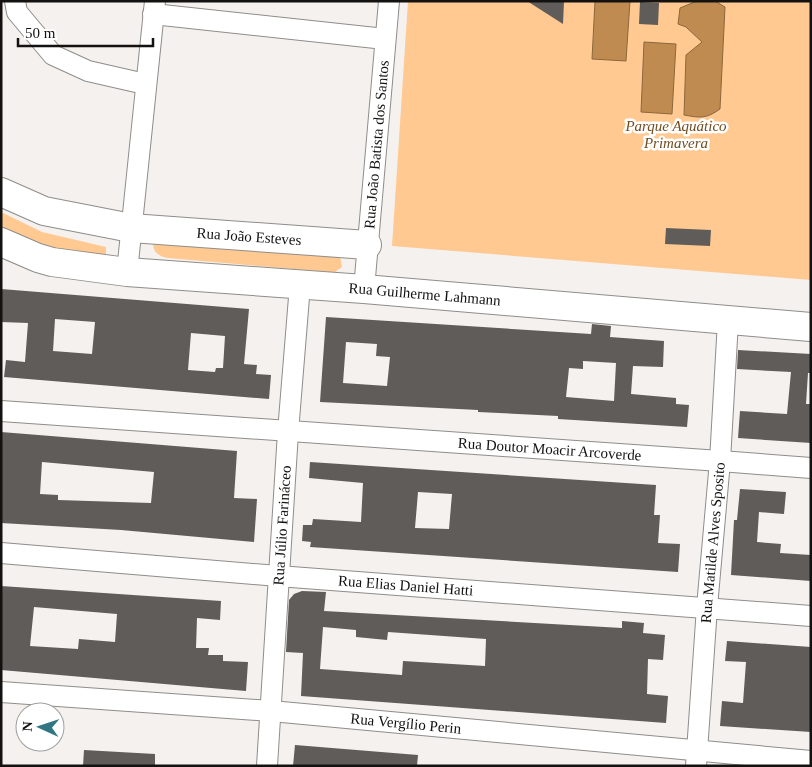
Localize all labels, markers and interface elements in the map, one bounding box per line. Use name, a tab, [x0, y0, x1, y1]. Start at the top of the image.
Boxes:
scale bar	[18, 15, 152, 47]
text: 50 m	[25, 25, 56, 41]
street label: Rua João Batista dos Santos	[361, 59, 392, 230]
park label: Parque Aquático Primavera	[624, 118, 727, 151]
street label: Rua João Esteves	[196, 225, 302, 248]
street label: Rua Guilherme Lahmann	[348, 280, 502, 309]
street label: Rua Doutor Moacir Arcoverde	[457, 435, 642, 464]
street label: Rua Matilde Alves Sposito	[698, 462, 728, 624]
street label: Rua Júlio Farináceo	[270, 465, 294, 586]
street label: Rua Elias Daniel Hatti	[338, 573, 474, 599]
north arrow	[15, 702, 65, 752]
street label: Rua Vergílio Perin	[350, 710, 462, 737]
text: N	[20, 721, 35, 732]

